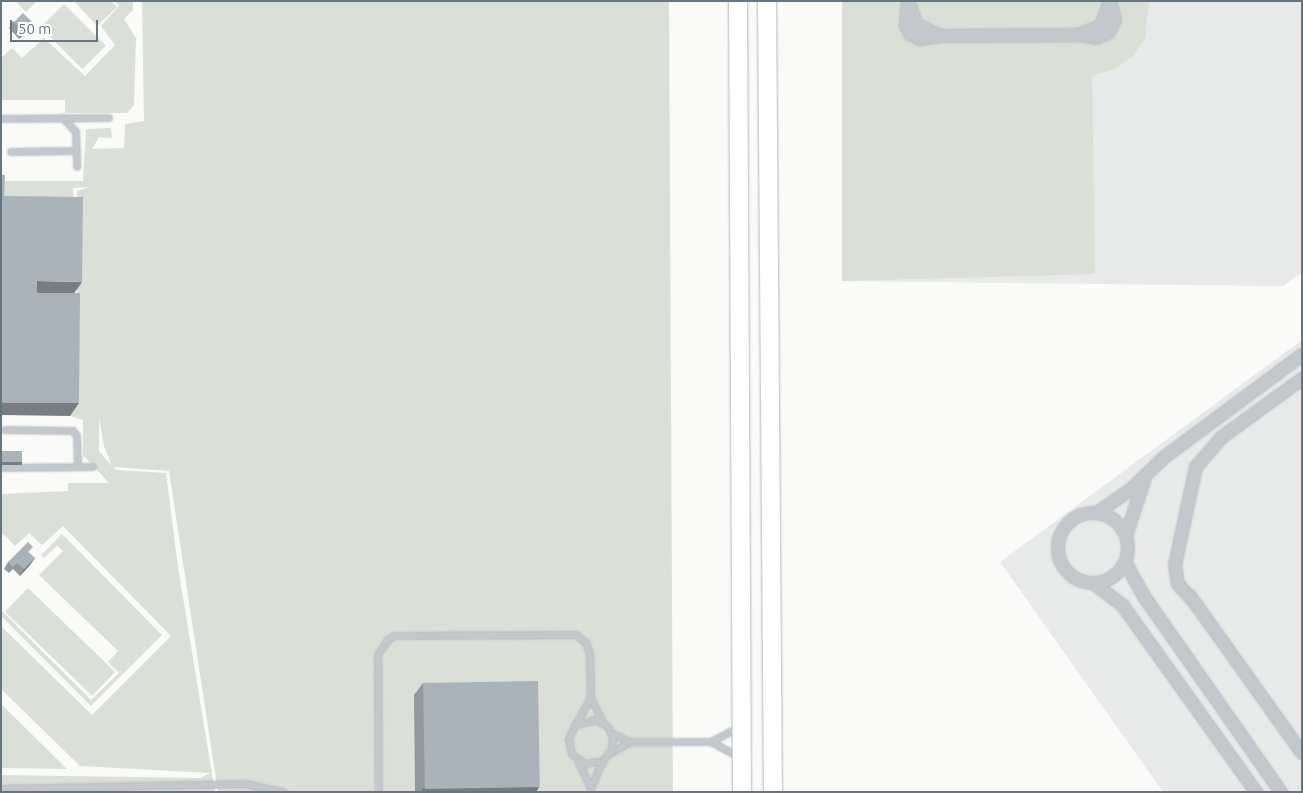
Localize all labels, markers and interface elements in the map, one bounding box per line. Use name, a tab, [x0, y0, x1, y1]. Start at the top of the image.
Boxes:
scale bar	[12, 10, 100, 42]
text: 50 m	[18, 20, 51, 37]

